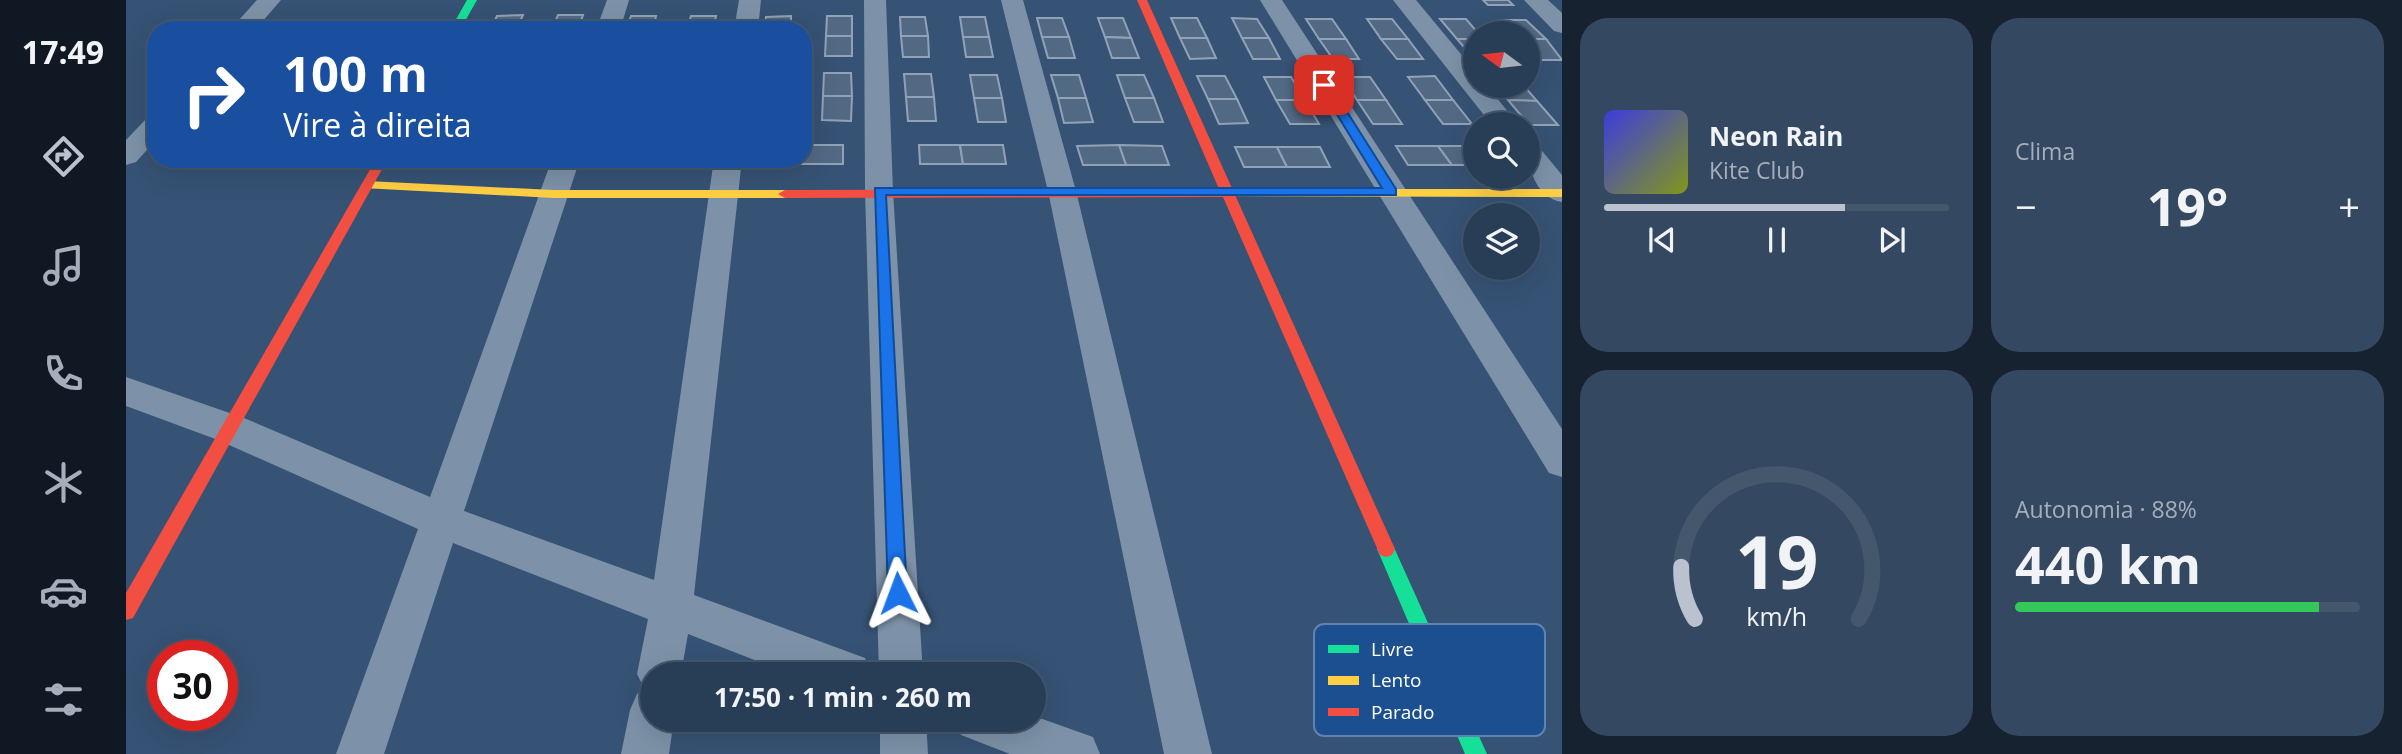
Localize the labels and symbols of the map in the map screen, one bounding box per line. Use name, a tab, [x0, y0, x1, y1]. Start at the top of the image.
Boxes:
north arrow	[1463, 21, 1540, 98]
pin	[1294, 55, 1354, 115]
position arrow	[861, 556, 935, 630]
legend	[1314, 624, 1545, 736]
text: Livre	[1371, 636, 1414, 662]
speed limit sign: 30	[147, 640, 238, 731]
text: Lento	[1371, 667, 1421, 693]
text: Parado	[1371, 699, 1434, 725]

